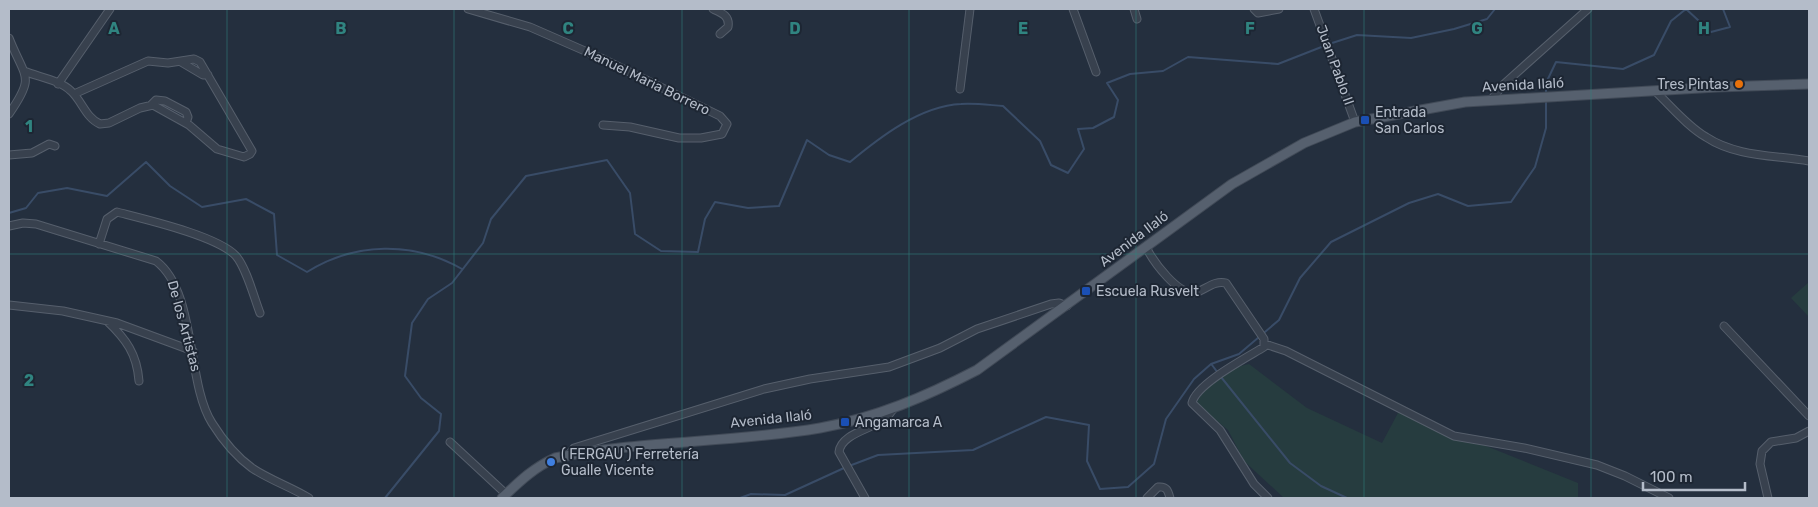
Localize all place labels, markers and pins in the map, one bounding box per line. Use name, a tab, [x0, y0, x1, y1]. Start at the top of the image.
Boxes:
place label: Tres Pintas	[1657, 76, 1729, 93]
marker: Tres Pintas	[1733, 78, 1745, 90]
place label: Entrada San Carlos	[1375, 104, 1444, 137]
marker: Entrada San Carlos	[1359, 114, 1371, 126]
place label: Escuela Rusvelt	[1096, 283, 1199, 300]
marker: Escuela Rusvelt	[1080, 285, 1092, 297]
place label: Angamarca A	[855, 414, 943, 431]
marker: Angamarca A	[839, 416, 851, 428]
place label: ( FERGAU ) Ferretería Gualle Vicente	[561, 446, 699, 479]
marker: ( FERGAU ) Ferretería Gualle Vicente	[545, 456, 557, 468]

